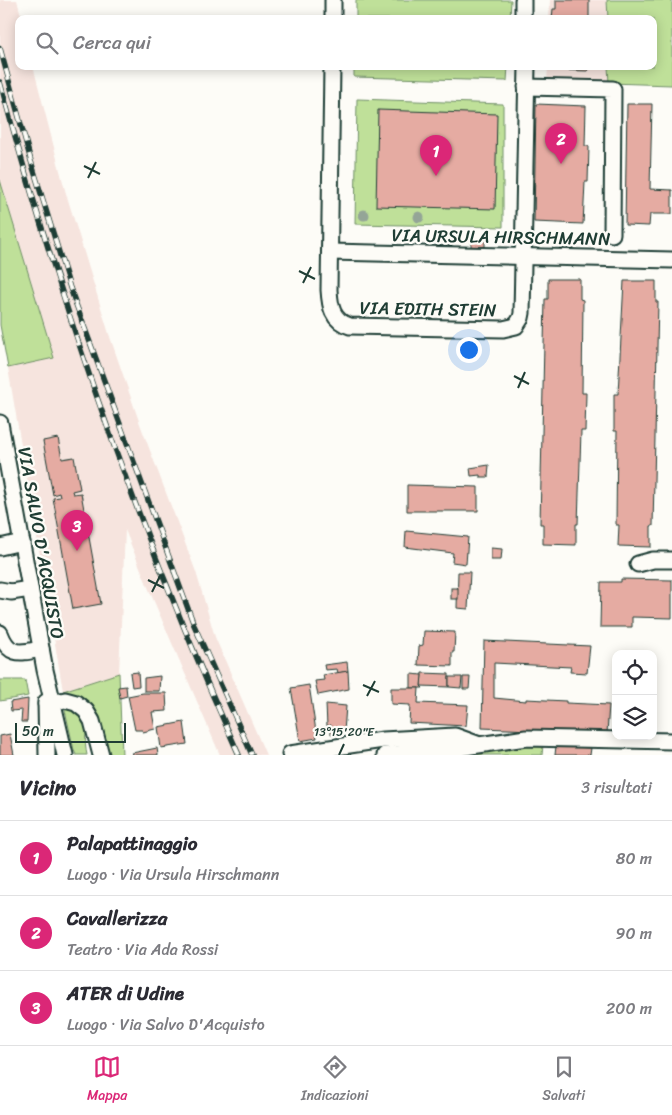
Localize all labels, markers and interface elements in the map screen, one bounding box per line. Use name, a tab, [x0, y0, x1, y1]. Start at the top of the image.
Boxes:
search box	[15, 15, 657, 70]
text: Cerca qui	[73, 26, 151, 59]
icon: search	[33, 29, 61, 57]
pin: 2	[545, 123, 577, 164]
pin: 1	[420, 135, 452, 176]
street label: VIA URSULA HIRSCHMANN	[391, 219, 611, 255]
street label: VIA EDITH STEIN	[359, 292, 497, 326]
your location	[456, 337, 482, 363]
street label: VIA SALVO D'ACQUISTO	[8, 444, 74, 642]
pin: 3	[61, 510, 93, 551]
map controls	[612, 650, 657, 740]
button: locate	[612, 650, 657, 695]
button: layers	[612, 695, 657, 740]
text: 50 m	[22, 719, 54, 744]
scale bar	[15, 720, 126, 743]
text: 13°15'20"E	[314, 721, 375, 743]
text: Vicino	[20, 769, 76, 807]
text: 3 risultati	[581, 773, 652, 802]
text: Palapattinaggio	[67, 827, 197, 860]
text: 1	[33, 844, 39, 873]
text: 80 m	[616, 844, 652, 873]
text: Luogo · Via Ursula Hirschmann	[67, 860, 279, 889]
text: Cavallerizza	[67, 902, 167, 935]
text: 2	[31, 919, 41, 948]
text: 90 m	[616, 919, 652, 948]
text: Teatro · Via Ada Rossi	[67, 935, 218, 964]
text: ATER di Udine	[67, 977, 184, 1010]
text: 3	[32, 994, 40, 1023]
text: 200 m	[606, 994, 652, 1023]
text: Luogo · Via Salvo D'Acquisto	[67, 1010, 265, 1039]
tab: Mappa	[87, 1053, 127, 1108]
tab: Indicazioni	[301, 1053, 368, 1108]
tab: Salvati	[542, 1053, 585, 1108]

